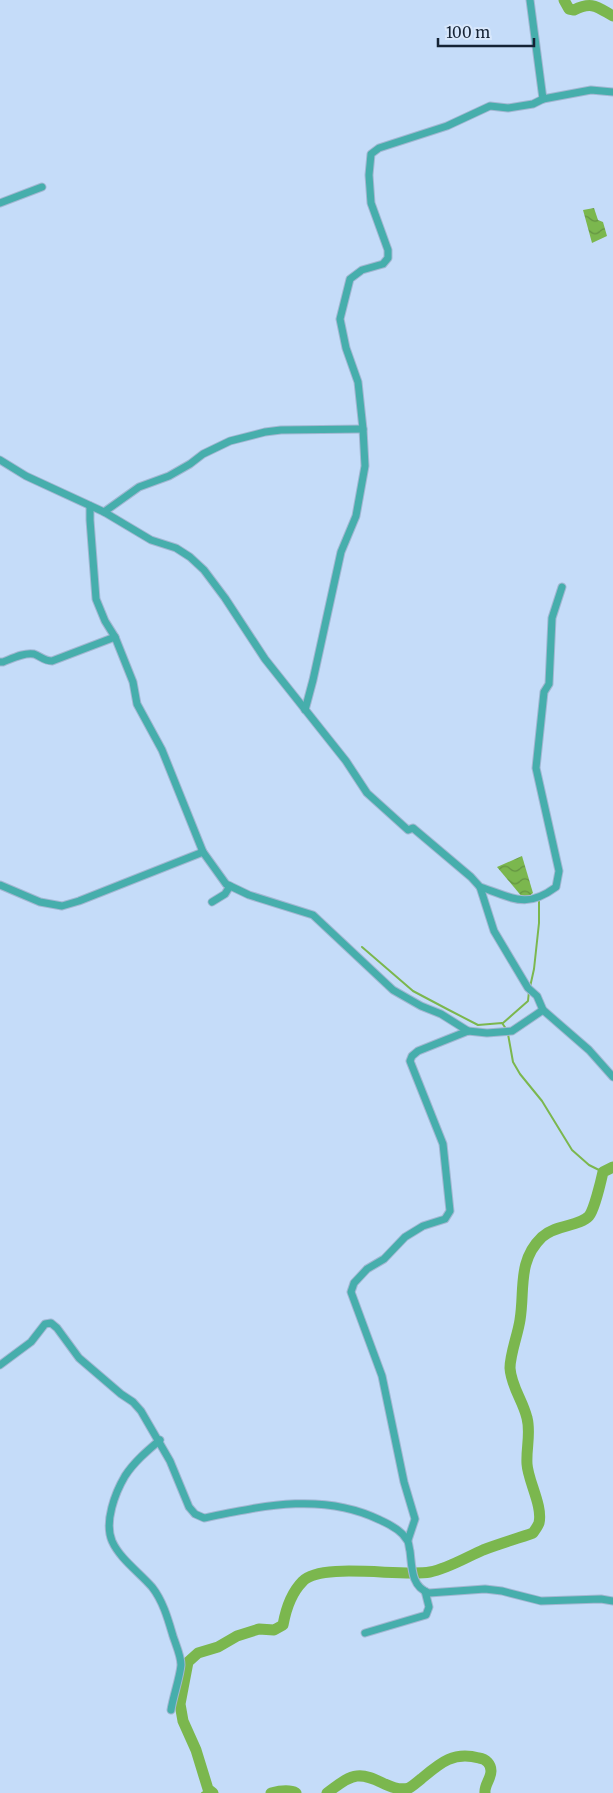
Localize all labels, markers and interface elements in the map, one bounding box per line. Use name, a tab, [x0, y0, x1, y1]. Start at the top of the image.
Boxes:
scale bar	[438, 15, 534, 47]
text: 100 m	[446, 23, 490, 42]

